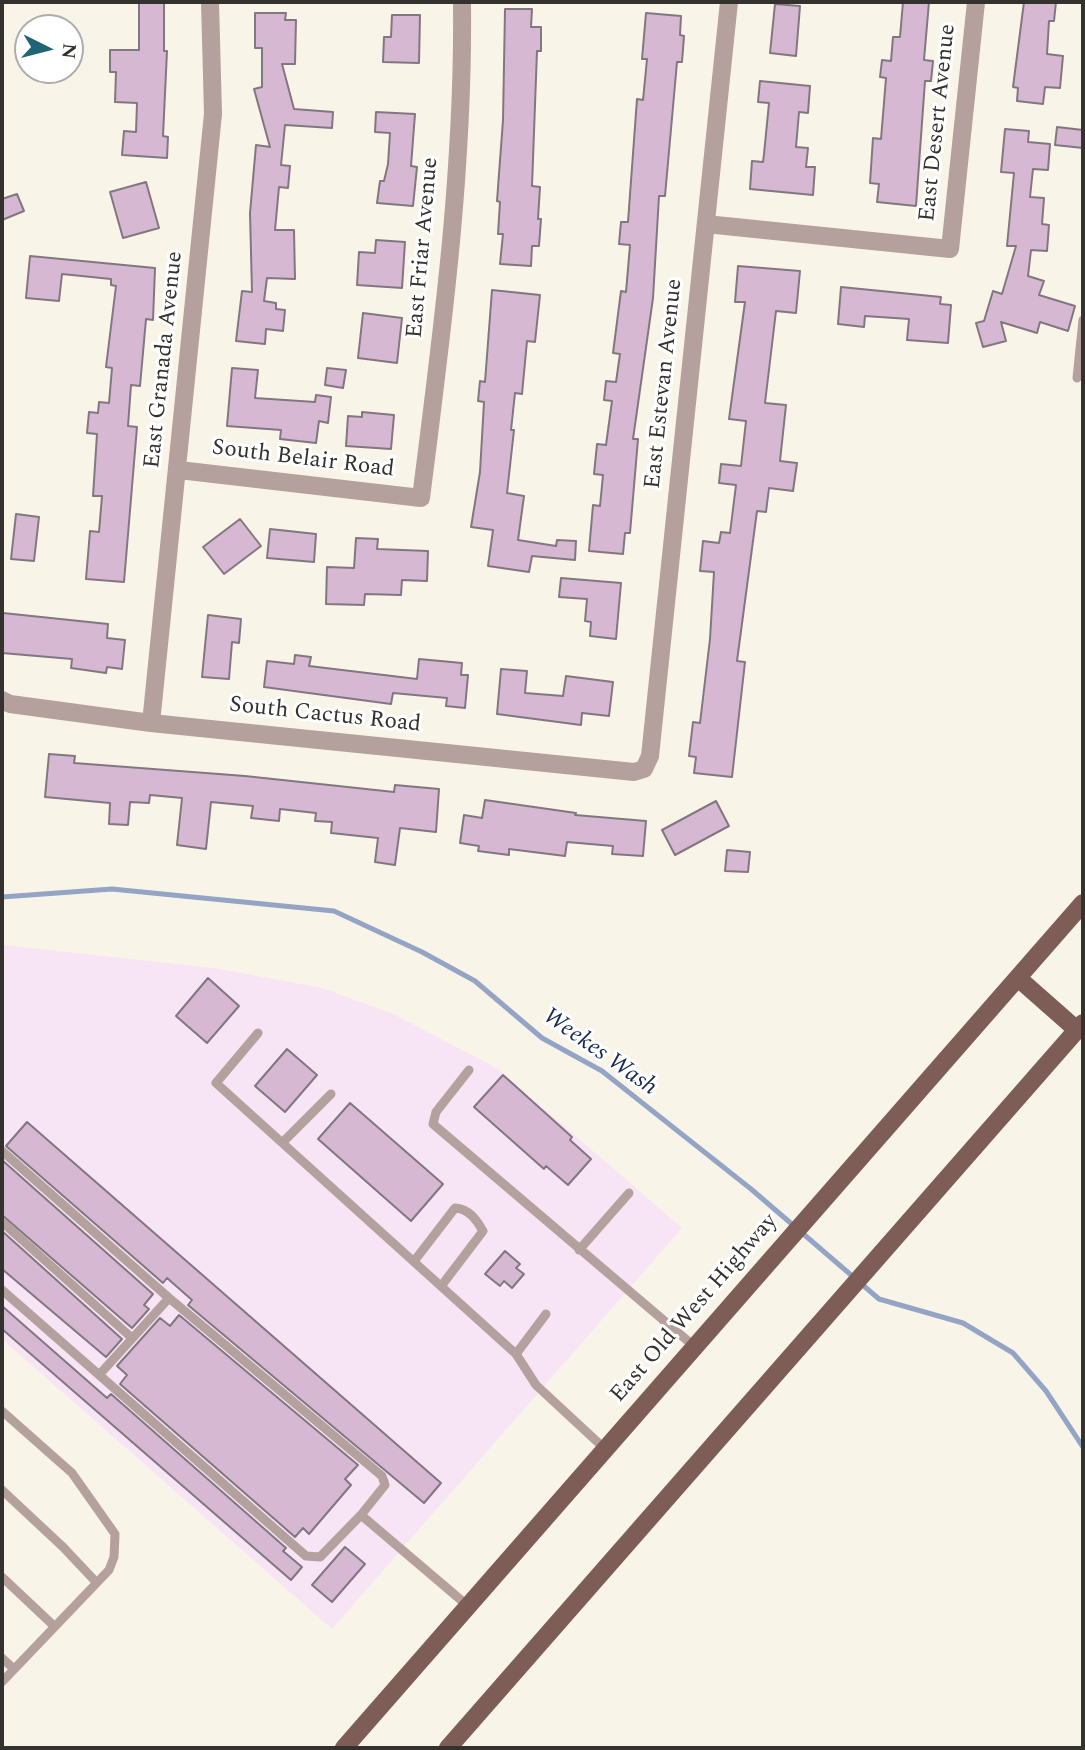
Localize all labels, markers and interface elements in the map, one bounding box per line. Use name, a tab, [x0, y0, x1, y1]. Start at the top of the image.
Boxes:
north arrow	[14, 14, 84, 84]
street label: East Desert Avenue	[915, 23, 963, 223]
text: N	[53, 42, 84, 60]
street label: East Friar Avenue	[402, 156, 446, 340]
street label: East Granada Avenue	[140, 250, 190, 470]
street label: East Estevan Avenue	[640, 278, 690, 490]
street label: South Belair Road	[210, 435, 396, 485]
street label: South Cactus Road	[228, 692, 422, 740]
water label: Weekes Wash	[536, 1003, 662, 1103]
street label: East Old West Highway	[605, 1209, 785, 1409]

